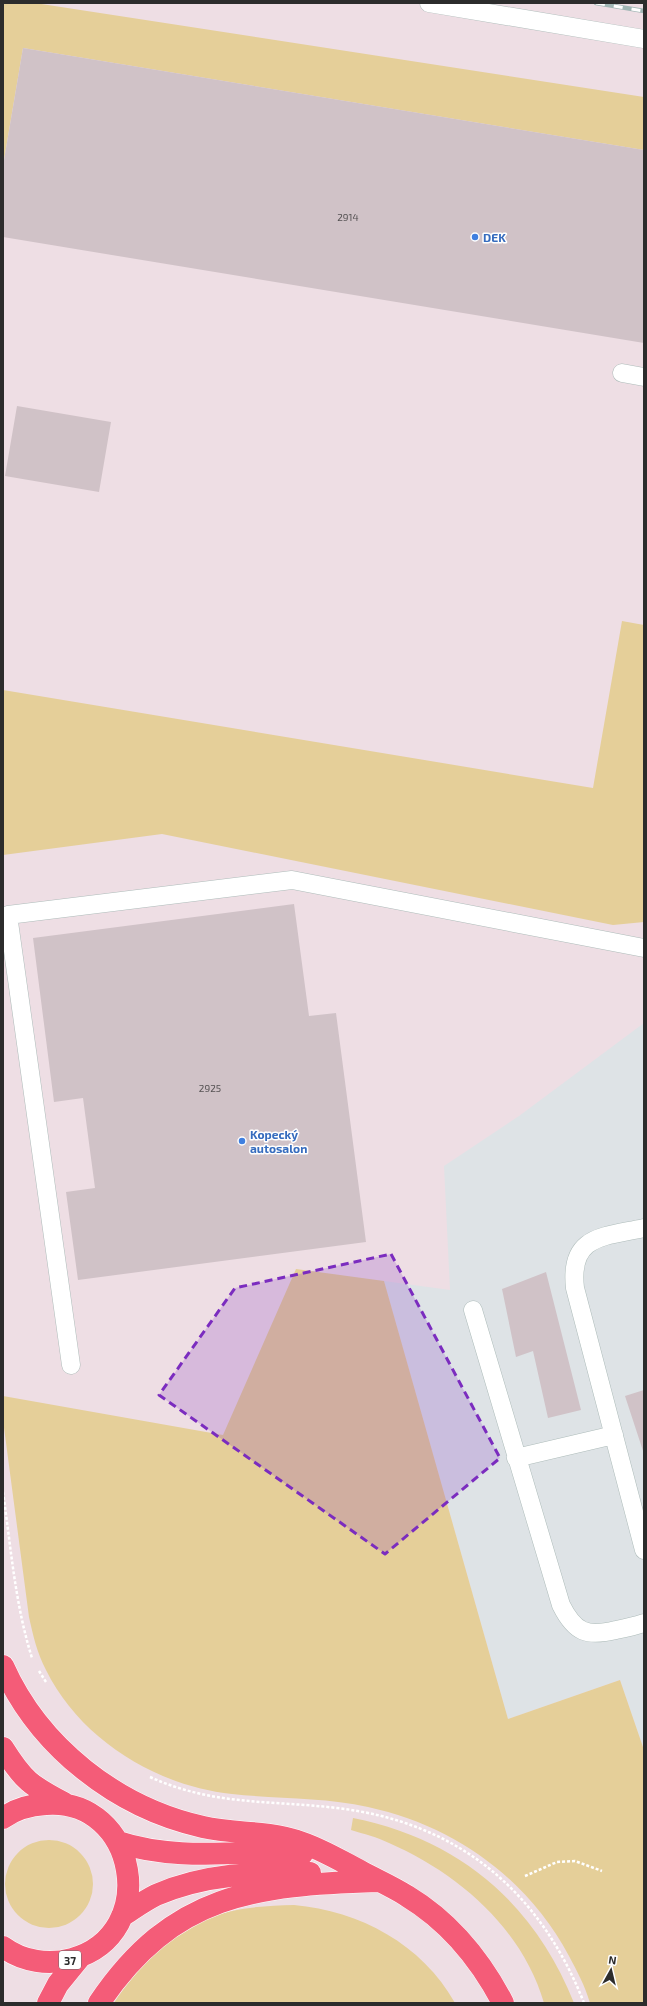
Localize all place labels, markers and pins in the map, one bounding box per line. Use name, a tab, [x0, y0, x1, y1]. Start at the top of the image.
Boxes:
place label: DEK	[483, 230, 506, 244]
marker: DEK	[470, 232, 480, 242]
place label: Kopecký autosalon	[250, 1127, 307, 1155]
marker: Kopecký autosalon	[237, 1136, 247, 1146]

